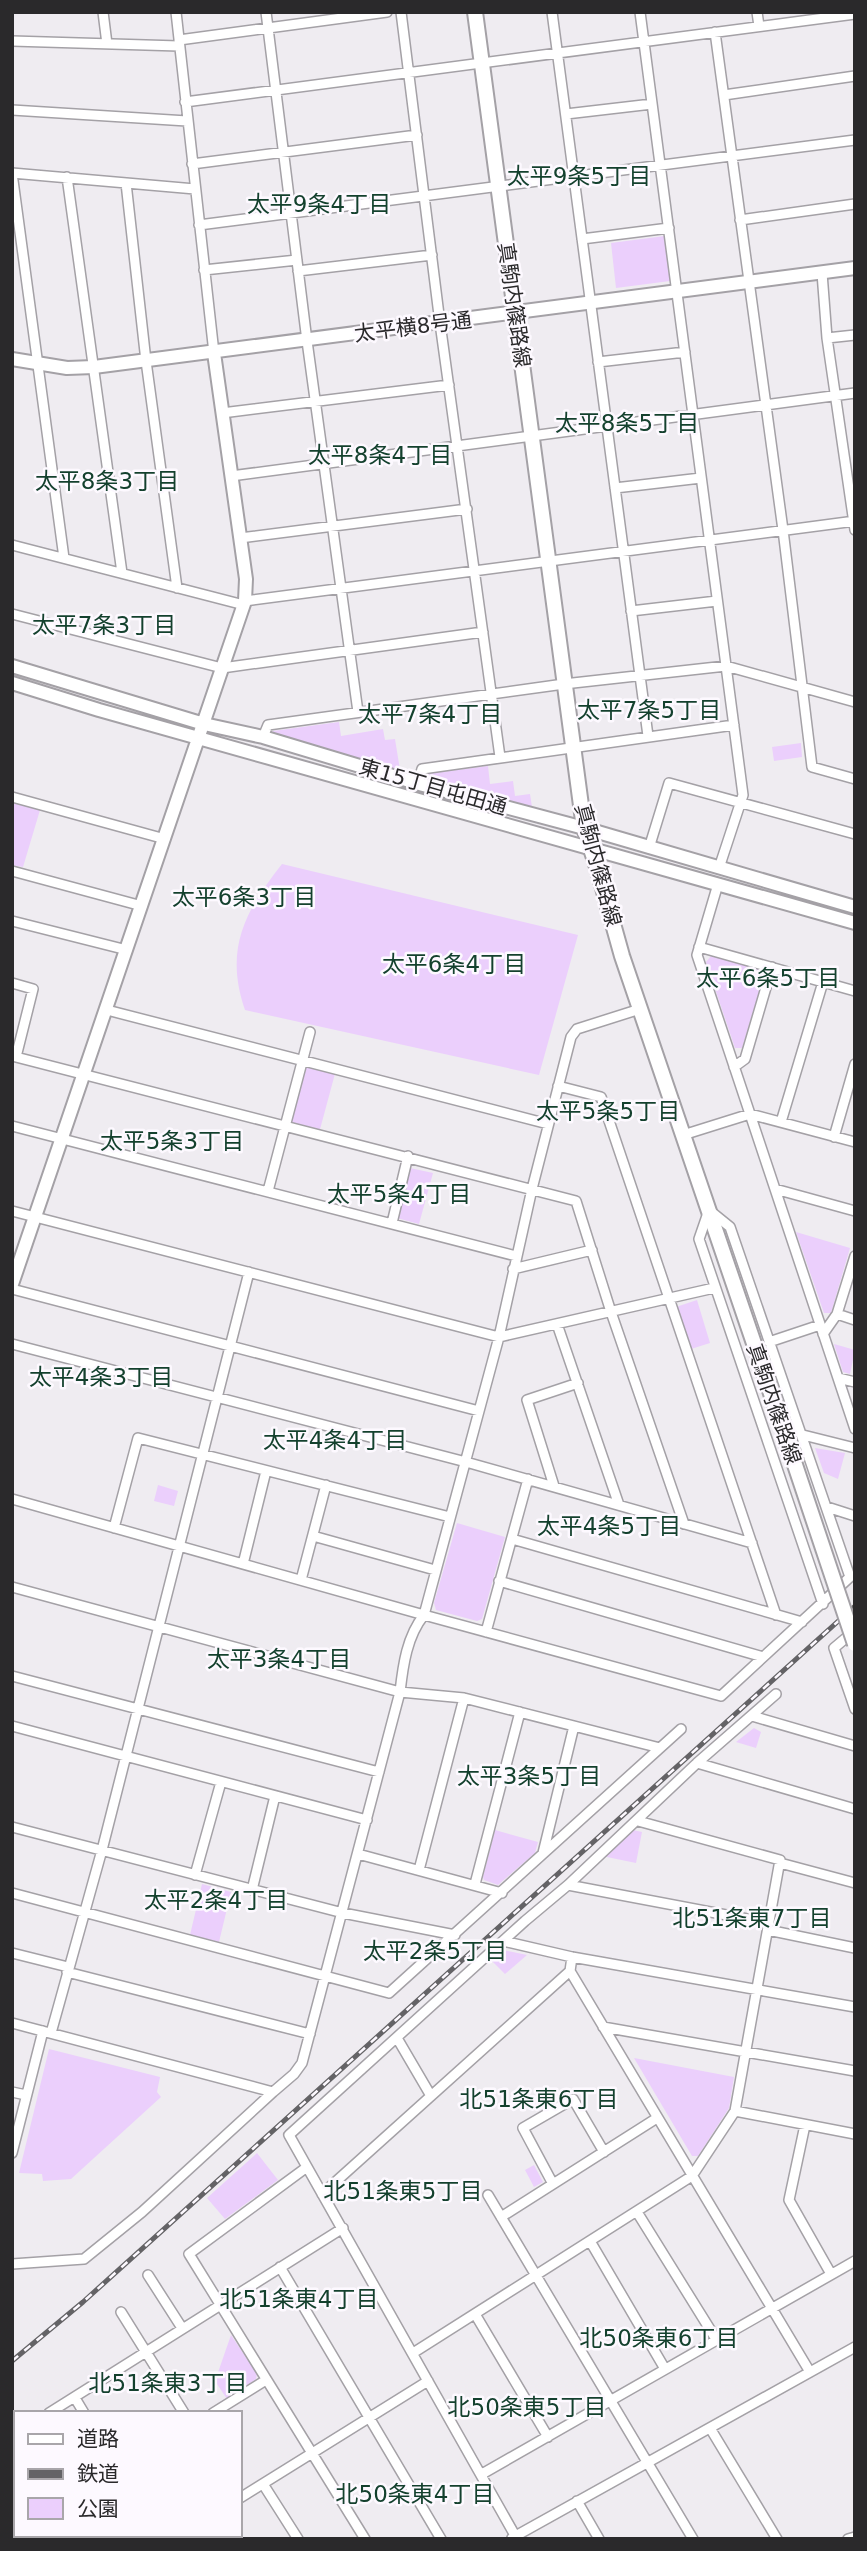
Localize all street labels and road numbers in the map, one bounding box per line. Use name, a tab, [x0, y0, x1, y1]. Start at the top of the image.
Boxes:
street label: 真駒内篠路線	[493, 241, 535, 369]
street label: 太平横8号通	[353, 308, 473, 346]
street label: 東15丁目屯田通	[356, 754, 510, 820]
street label: 真駒内篠路線	[570, 801, 626, 929]
street label: 真駒内篠路線	[742, 1341, 806, 1467]

